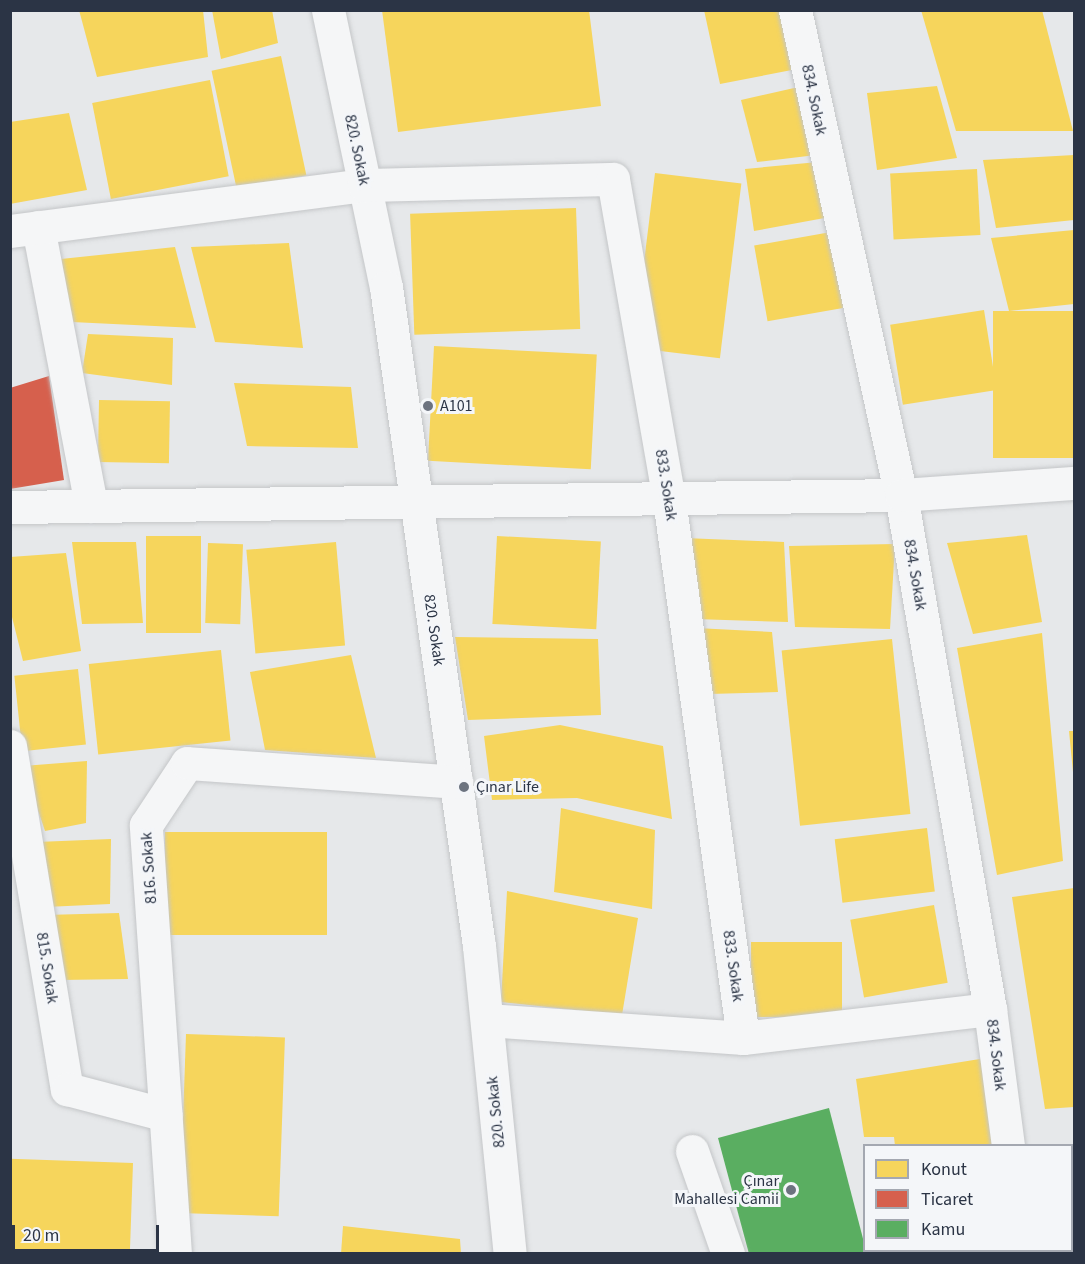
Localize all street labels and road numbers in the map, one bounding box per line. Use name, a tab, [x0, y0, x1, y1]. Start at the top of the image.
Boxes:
street label: 834. Sokak	[797, 63, 831, 137]
street label: 820. Sokak	[340, 113, 374, 187]
street label: 833. Sokak	[651, 448, 681, 522]
street label: 834. Sokak	[899, 538, 931, 612]
street label: 820. Sokak	[419, 593, 449, 667]
street label: 816. Sokak	[137, 831, 161, 905]
street label: 833. Sokak	[718, 929, 748, 1003]
street label: 815. Sokak	[32, 931, 62, 1005]
street label: 834. Sokak	[982, 1018, 1010, 1092]
street label: 820. Sokak	[483, 1075, 509, 1149]

